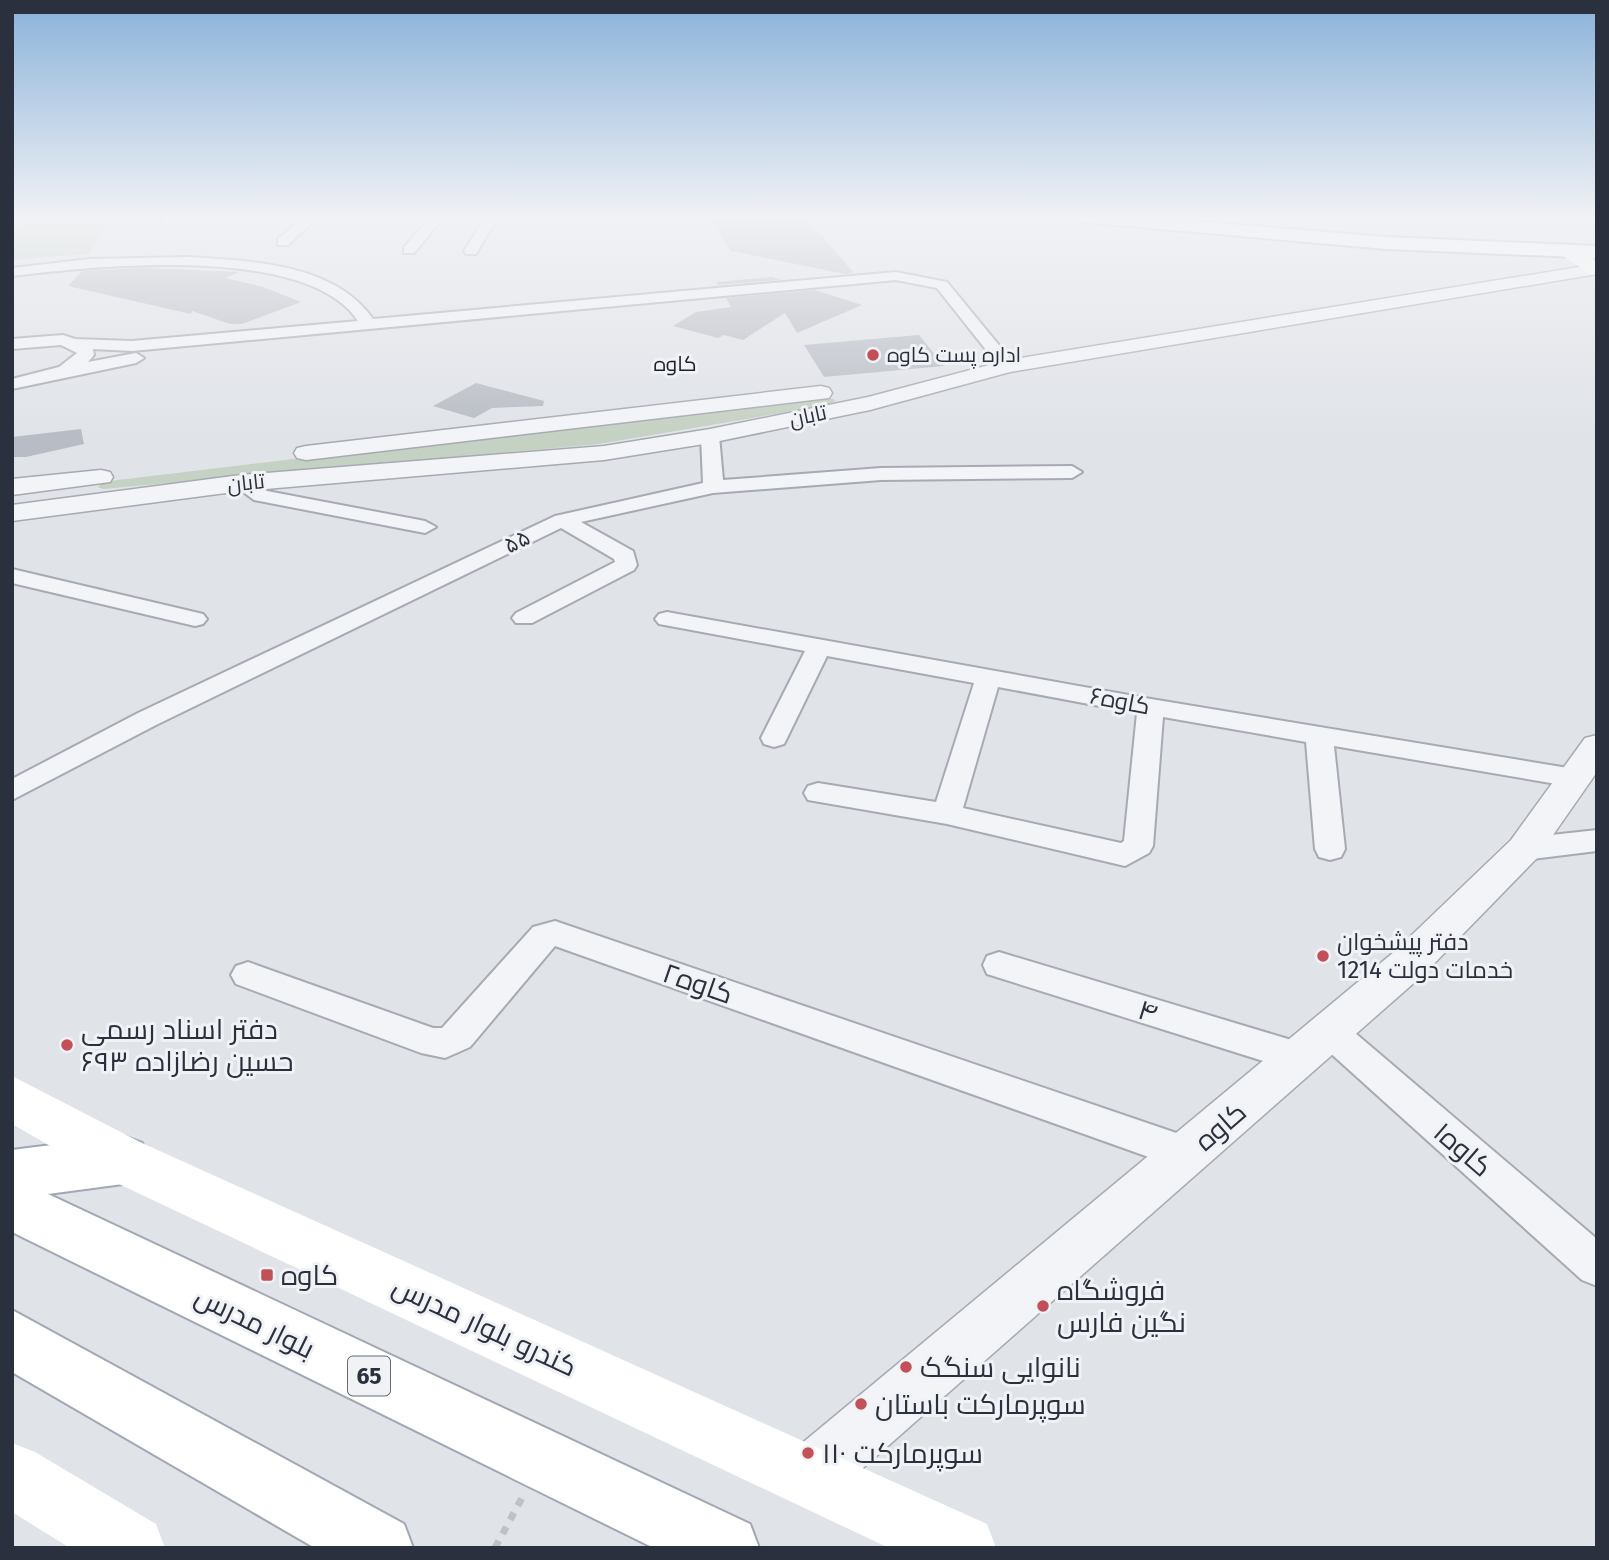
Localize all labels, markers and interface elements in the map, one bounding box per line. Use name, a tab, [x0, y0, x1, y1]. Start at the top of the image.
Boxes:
place label: اداره پست کاوه	[887, 342, 1021, 369]
marker: اداره پست کاوه	[865, 347, 881, 363]
district label: کاوه	[653, 351, 697, 377]
street label: تابان	[787, 399, 829, 433]
street label: تابان	[226, 468, 266, 498]
street label: ۵۵	[499, 523, 535, 559]
street label: کاوه۶	[1088, 681, 1152, 721]
place label: دفتر پیشخوان خدمات دولت 1214	[1337, 928, 1513, 984]
marker: دفتر پیشخوان خدمات دولت 1214	[1315, 948, 1331, 964]
street label: کاوه۲	[658, 956, 737, 1011]
street label: ۴	[1134, 993, 1162, 1030]
place label: دفتر اسناد رسمی ۶۹۳ حسین رضازاده	[81, 1013, 293, 1078]
marker: دفتر اسناد رسمی ۶۹۳ حسین رضازاده	[59, 1037, 75, 1053]
street label: کاوه	[1188, 1095, 1253, 1158]
street label: کاوه۱	[1427, 1115, 1498, 1183]
place label: کاوه	[281, 1259, 338, 1292]
marker: کاوه	[259, 1267, 275, 1283]
street label: کندرو بلوار مدرس	[387, 1269, 582, 1384]
place label: فروشگاه نگین فارس	[1057, 1274, 1186, 1339]
street label: بلوار مدرس	[190, 1279, 320, 1366]
marker: فروشگاه نگین فارس	[1035, 1298, 1051, 1314]
place label: نانوایی سنگک	[920, 1351, 1081, 1384]
road number: 65	[348, 1357, 390, 1396]
marker: نانوایی سنگک	[898, 1359, 914, 1375]
place label: سوپرمارکت باستان	[875, 1388, 1086, 1423]
marker: سوپرمارکت باستان	[853, 1396, 869, 1412]
place label: سوپرمارکت ۱۱۰	[822, 1437, 983, 1472]
marker: سوپرمارکت ۱۱۰	[800, 1445, 816, 1461]

